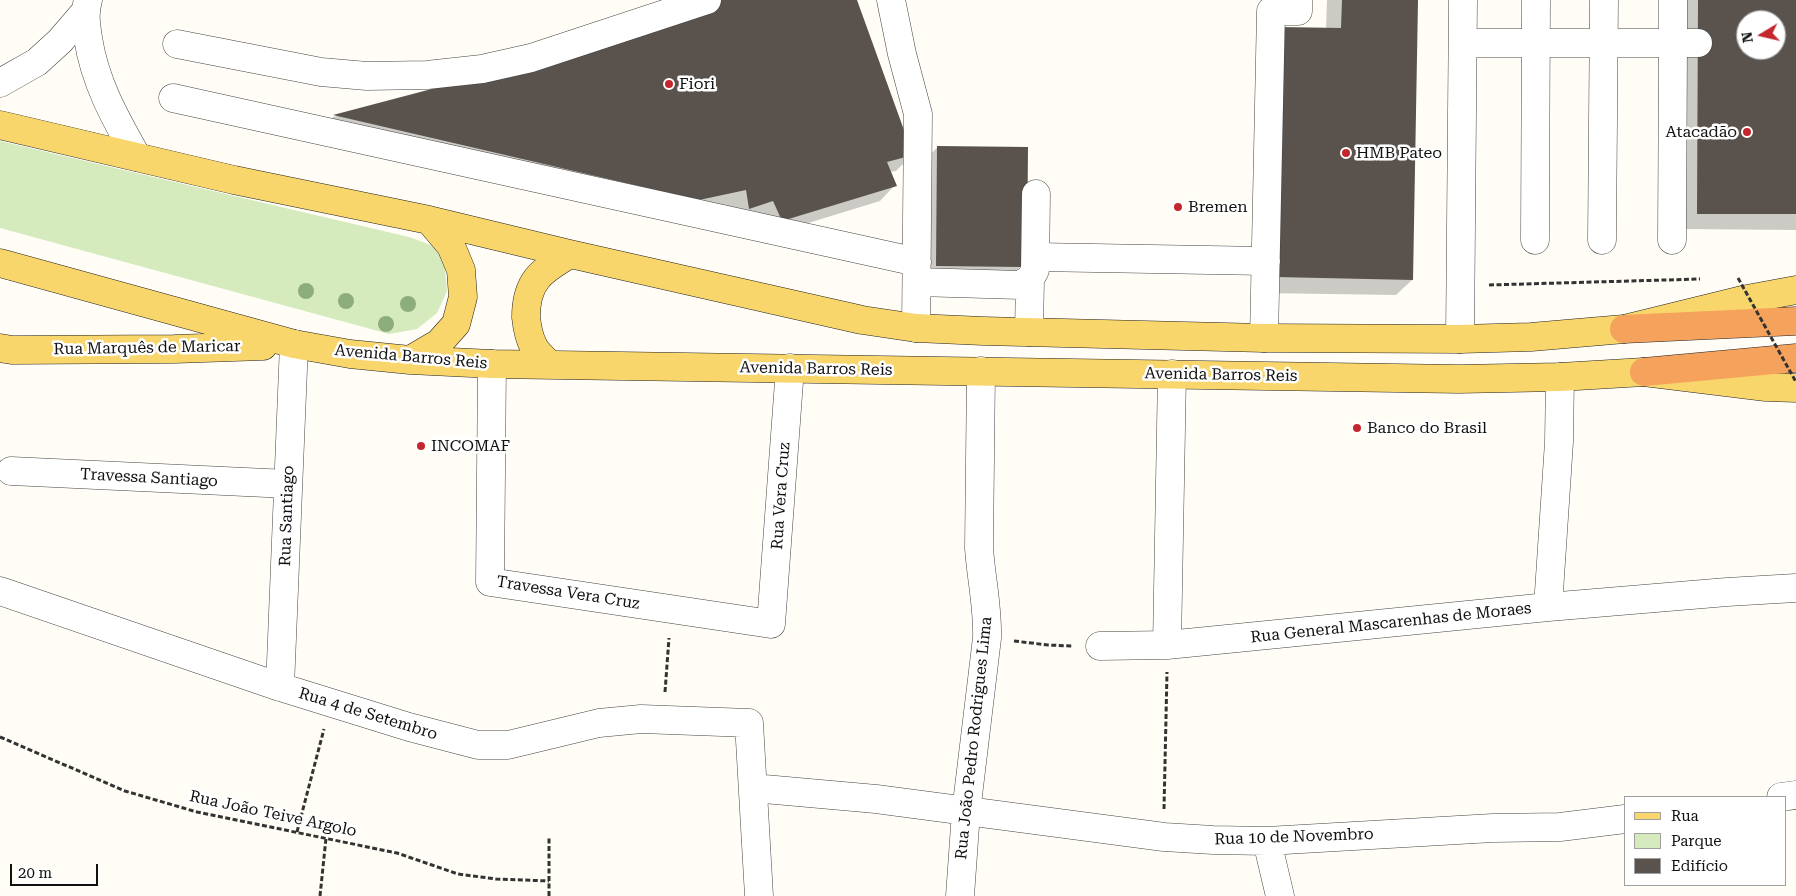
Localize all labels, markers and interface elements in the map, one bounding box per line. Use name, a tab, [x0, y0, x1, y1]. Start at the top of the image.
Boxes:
north arrow	[1736, 10, 1786, 60]
text: N	[1738, 31, 1756, 44]
place label: Fiori	[679, 74, 715, 94]
marker: Fiori	[663, 78, 675, 90]
place label: Atacadão	[1666, 122, 1737, 142]
marker: Atacadão	[1741, 126, 1753, 138]
place label: HMB Pateo	[1356, 143, 1442, 163]
marker: HMB Pateo	[1340, 147, 1352, 159]
place label: Bremen	[1188, 197, 1248, 217]
marker: Bremen	[1172, 201, 1184, 213]
street label: Rua Marquês de Maricar	[53, 337, 241, 359]
street label: Avenida Barros Reis	[334, 341, 488, 373]
street label: Avenida Barros Reis	[739, 358, 893, 380]
street label: Avenida Barros Reis	[1144, 364, 1298, 386]
place label: Banco do Brasil	[1367, 418, 1487, 438]
marker: Banco do Brasil	[1351, 422, 1363, 434]
place label: INCOMAF	[431, 436, 510, 456]
marker: INCOMAF	[415, 440, 427, 452]
street label: Rua Vera Cruz	[768, 442, 794, 550]
street label: Travessa Santiago	[80, 465, 218, 491]
street label: Rua Santiago	[276, 465, 298, 567]
street label: Travessa Vera Cruz	[495, 572, 641, 614]
street label: Rua General Mascarenhas de Moraes	[1250, 599, 1532, 647]
street label: Rua João Pedro Rodrigues Lima	[952, 616, 996, 860]
street label: Rua 4 de Setembro	[296, 684, 440, 744]
street label: Rua João Teive Argolo	[188, 787, 358, 841]
legend	[1624, 796, 1786, 886]
text: Rua	[1671, 807, 1699, 825]
street label: Rua 10 de Novembro	[1214, 825, 1374, 849]
text: Parque	[1671, 832, 1722, 850]
scale bar	[12, 854, 100, 886]
text: Edifício	[1671, 857, 1728, 875]
text: 20 m	[18, 864, 52, 882]

